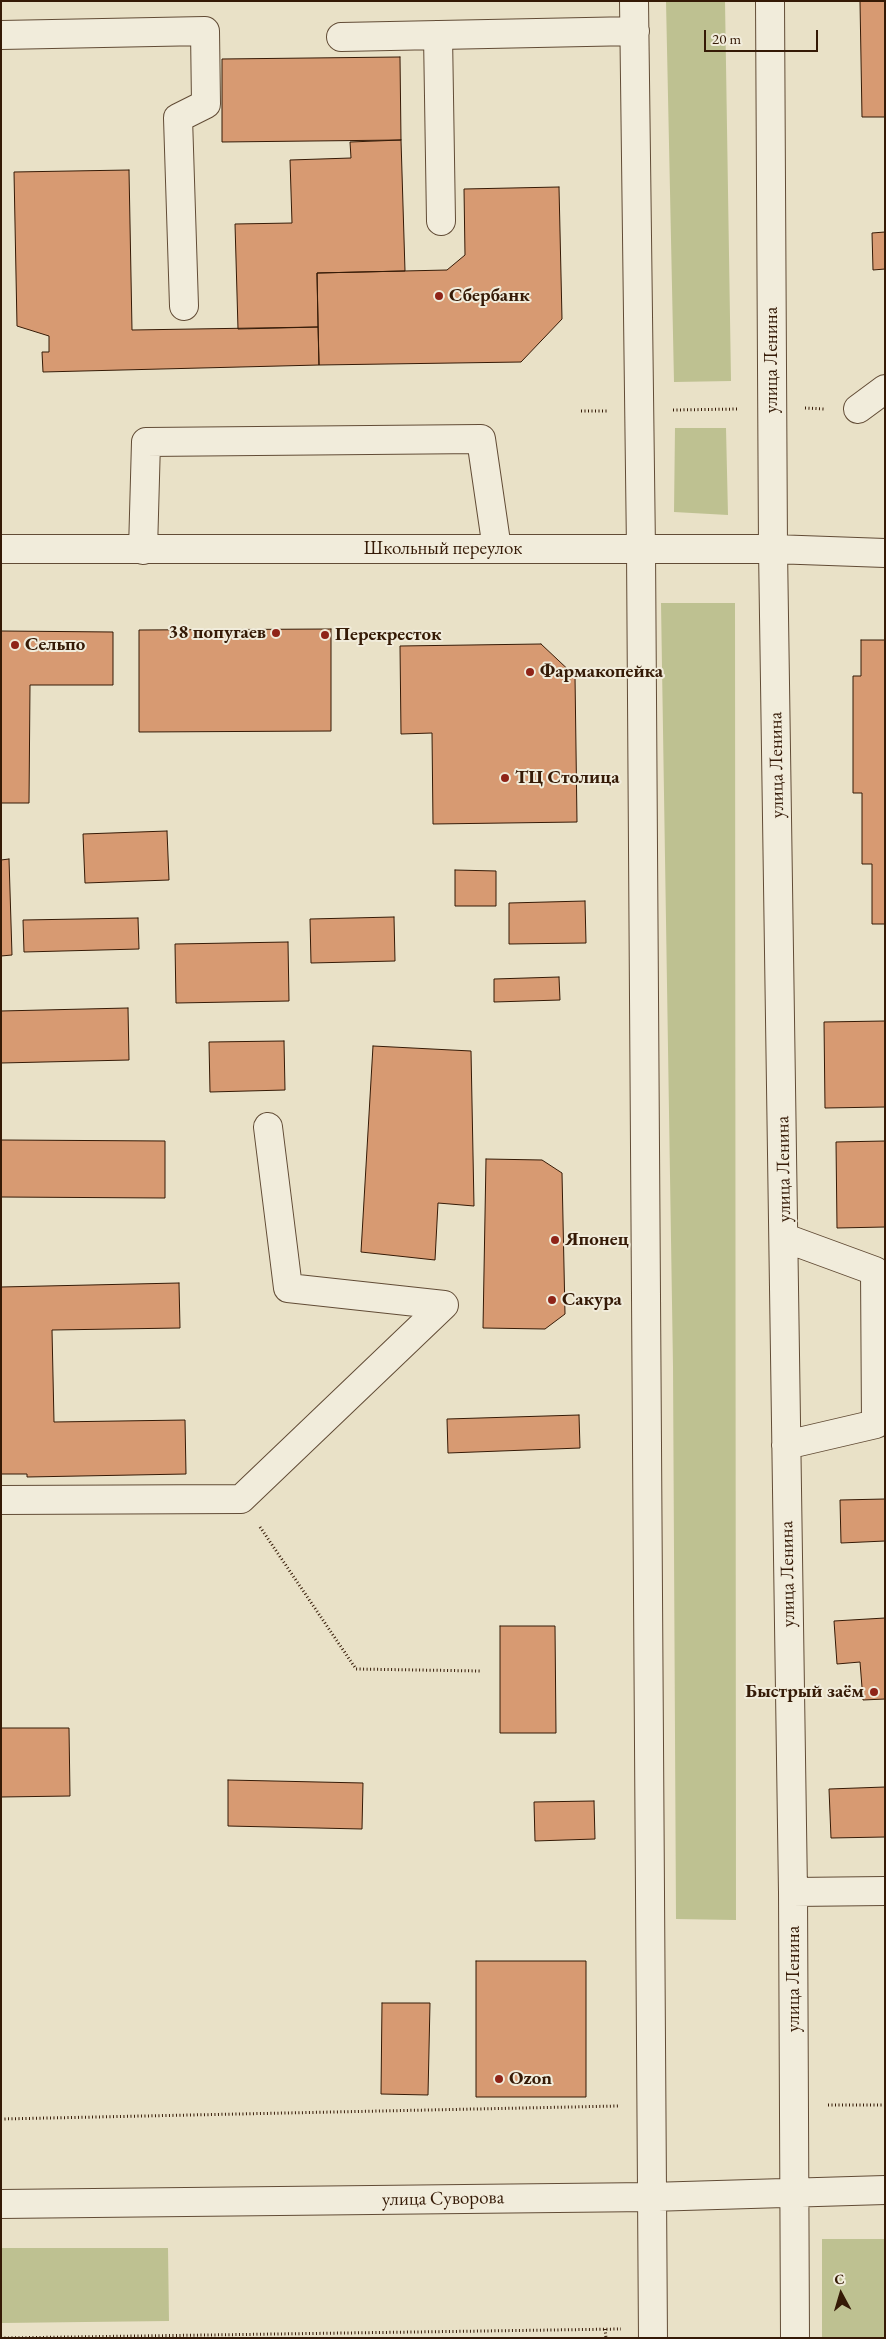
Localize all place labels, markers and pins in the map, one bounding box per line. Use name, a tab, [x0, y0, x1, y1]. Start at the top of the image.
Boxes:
place label: Сбербанк	[449, 285, 530, 307]
marker: Сбербанк	[433, 290, 445, 302]
place label: 38 попугаев	[168, 622, 266, 644]
place label: Перекресток	[335, 624, 442, 646]
marker: 38 попугаев	[270, 627, 282, 639]
marker: Перекресток	[319, 629, 331, 641]
place label: Сельпо	[25, 634, 85, 656]
marker: Сельпо	[9, 639, 21, 651]
place label: Фармакопейка	[540, 661, 663, 683]
marker: Фармакопейка	[524, 666, 536, 678]
place label: ТЦ Столица	[515, 767, 620, 789]
marker: ТЦ Столица	[499, 772, 511, 784]
place label: Японец	[565, 1229, 629, 1251]
marker: Японец	[549, 1234, 561, 1246]
place label: Сакура	[562, 1289, 622, 1311]
marker: Сакура	[546, 1294, 558, 1306]
place label: Быстрый заём	[745, 1681, 864, 1703]
marker: Быстрый заём	[868, 1686, 880, 1698]
place label: Ozon	[509, 2068, 552, 2090]
marker: Ozon	[493, 2073, 505, 2085]

